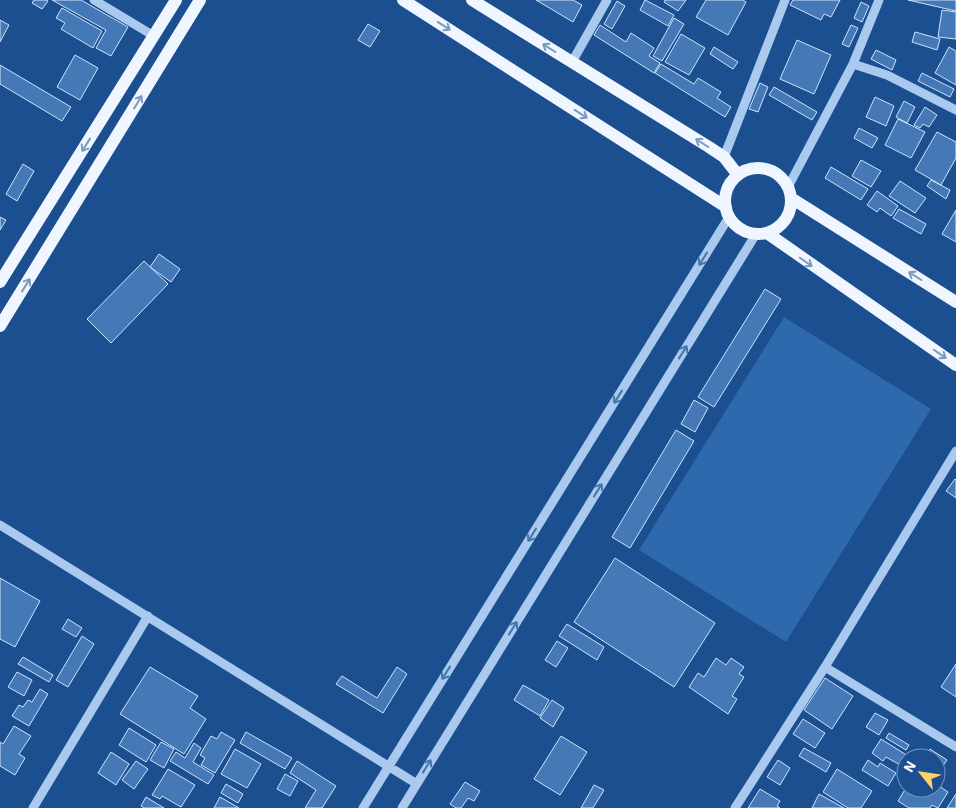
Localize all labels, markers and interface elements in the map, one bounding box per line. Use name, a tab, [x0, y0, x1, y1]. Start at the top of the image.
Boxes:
one-way arrow	[437, 21, 451, 32]
one-way arrow	[543, 42, 557, 52]
one-way arrow	[133, 95, 143, 109]
one-way arrow	[573, 109, 587, 119]
one-way arrow	[695, 137, 709, 148]
one-way arrow	[80, 138, 90, 152]
one-way arrow	[698, 251, 708, 265]
one-way arrow	[799, 257, 813, 267]
one-way arrow	[908, 270, 922, 280]
one-way arrow	[21, 278, 31, 292]
one-way arrow	[679, 345, 689, 359]
one-way arrow	[932, 349, 946, 359]
one-way arrow	[612, 389, 622, 403]
one-way arrow	[593, 483, 603, 497]
one-way arrow	[527, 527, 537, 541]
one-way arrow	[508, 622, 518, 636]
one-way arrow	[441, 665, 451, 679]
north arrow	[896, 748, 946, 798]
text: N	[899, 758, 920, 775]
one-way arrow	[423, 760, 433, 774]

